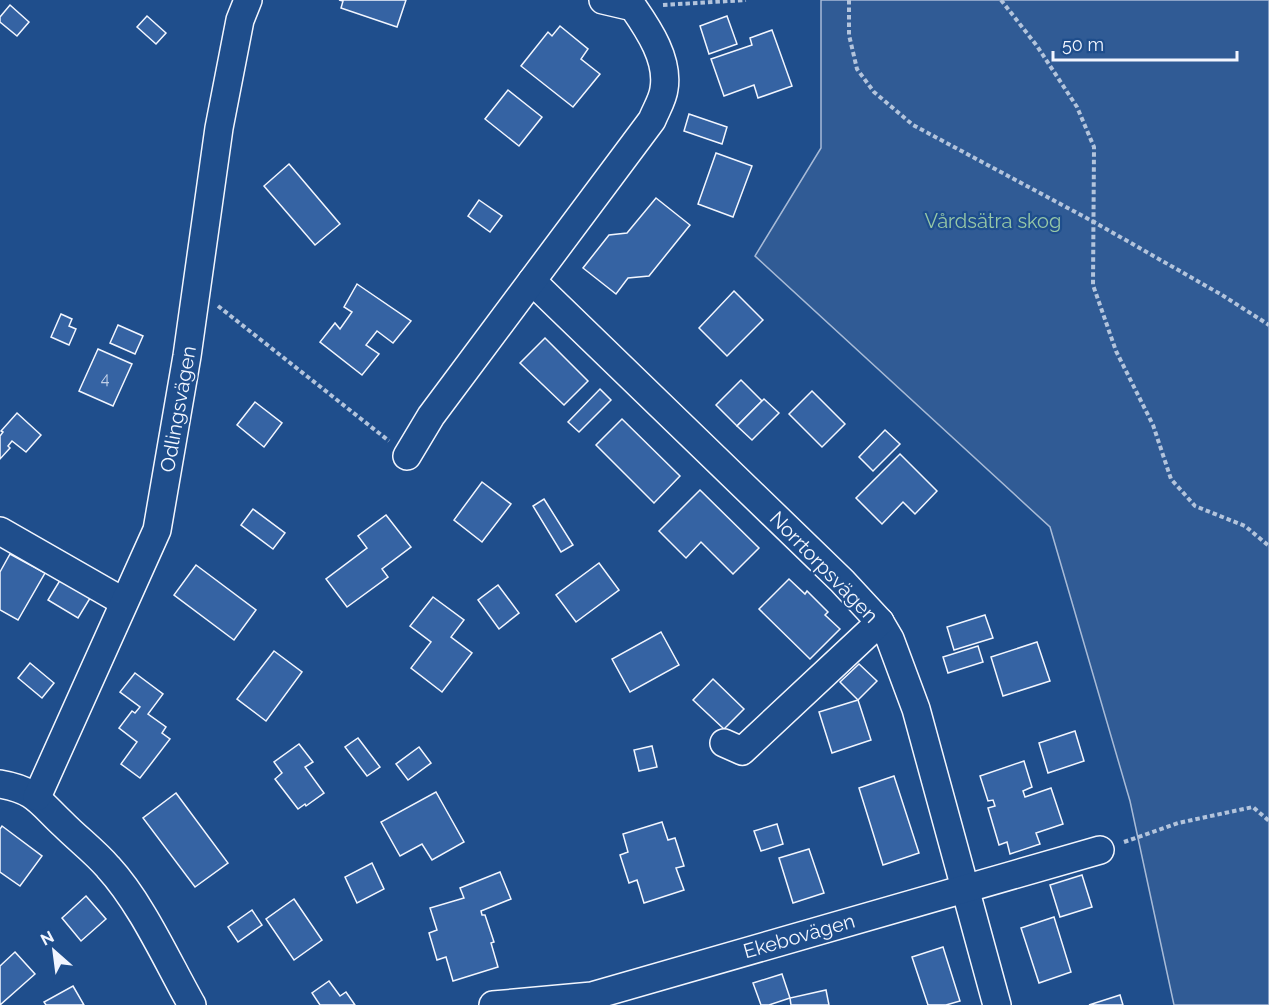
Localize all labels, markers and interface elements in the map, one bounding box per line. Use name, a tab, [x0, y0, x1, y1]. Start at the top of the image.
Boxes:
scale bar	[1053, 24, 1238, 62]
text: 50 m	[1062, 34, 1104, 55]
park label: Vårdsätra skog	[925, 209, 1061, 233]
street label: Odlingsvägen	[155, 344, 201, 474]
house number: 4	[101, 369, 110, 388]
street label: Norrtorpsvägen	[765, 506, 883, 628]
street label: Ekebovägen	[740, 909, 858, 963]
north arrow	[24, 921, 84, 981]
text: N	[37, 927, 57, 949]

